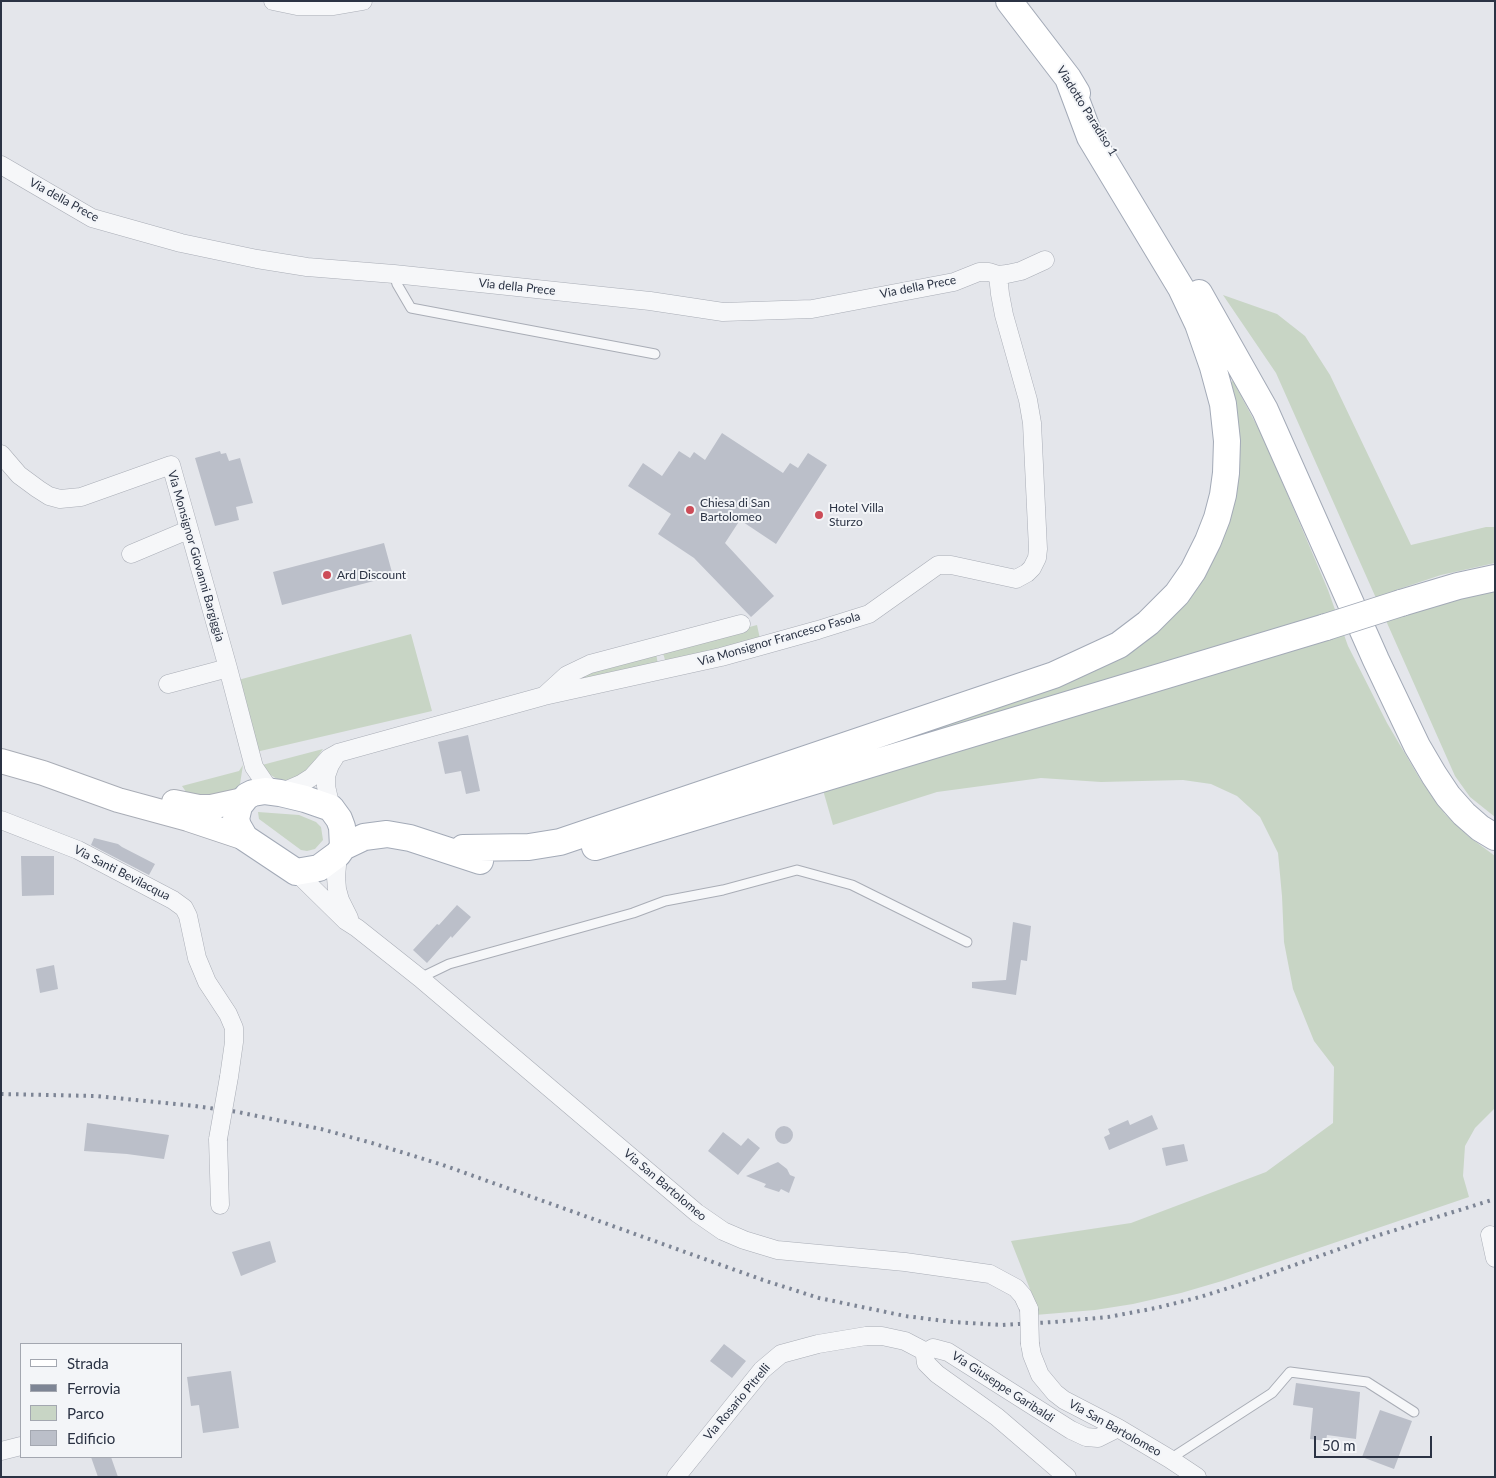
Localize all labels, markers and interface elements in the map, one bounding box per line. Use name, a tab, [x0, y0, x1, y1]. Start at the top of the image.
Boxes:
street label: Viadotto Paradiso 1	[1054, 63, 1120, 159]
street label: Via della Prece	[27, 175, 101, 225]
street label: Via della Prece	[879, 273, 957, 301]
street label: Via della Prece	[478, 276, 556, 298]
street label: Via Monsignor Giovanni Bargiggia	[165, 469, 227, 643]
place label: Chiesa di San Bartolomeo	[700, 496, 770, 524]
place label: Hotel Villa Sturzo	[829, 501, 884, 529]
marker: Chiesa di San Bartolomeo	[684, 504, 696, 516]
marker: Hotel Villa Sturzo	[813, 509, 825, 521]
place label: Ard Discount	[337, 568, 406, 582]
marker: Ard Discount	[321, 569, 333, 581]
street label: Via Monsignor Francesco Fasola	[696, 609, 862, 669]
street label: Via Santi Bevilacqua	[71, 842, 173, 904]
street label: Via San Bartolomeo	[621, 1146, 709, 1224]
legend	[20, 1343, 182, 1458]
street label: Via Giuseppe Garibaldi	[949, 1348, 1057, 1426]
text: Strada	[67, 1354, 109, 1372]
street label: Via Rosario Pitrelli	[701, 1361, 773, 1443]
text: Ferrovia	[67, 1379, 120, 1397]
street label: Via San Bartolomeo	[1066, 1397, 1164, 1459]
text: Parco	[67, 1404, 104, 1422]
scale bar	[1316, 1426, 1434, 1458]
text: Edificio	[67, 1429, 115, 1447]
text: 50 m	[1322, 1436, 1356, 1454]

